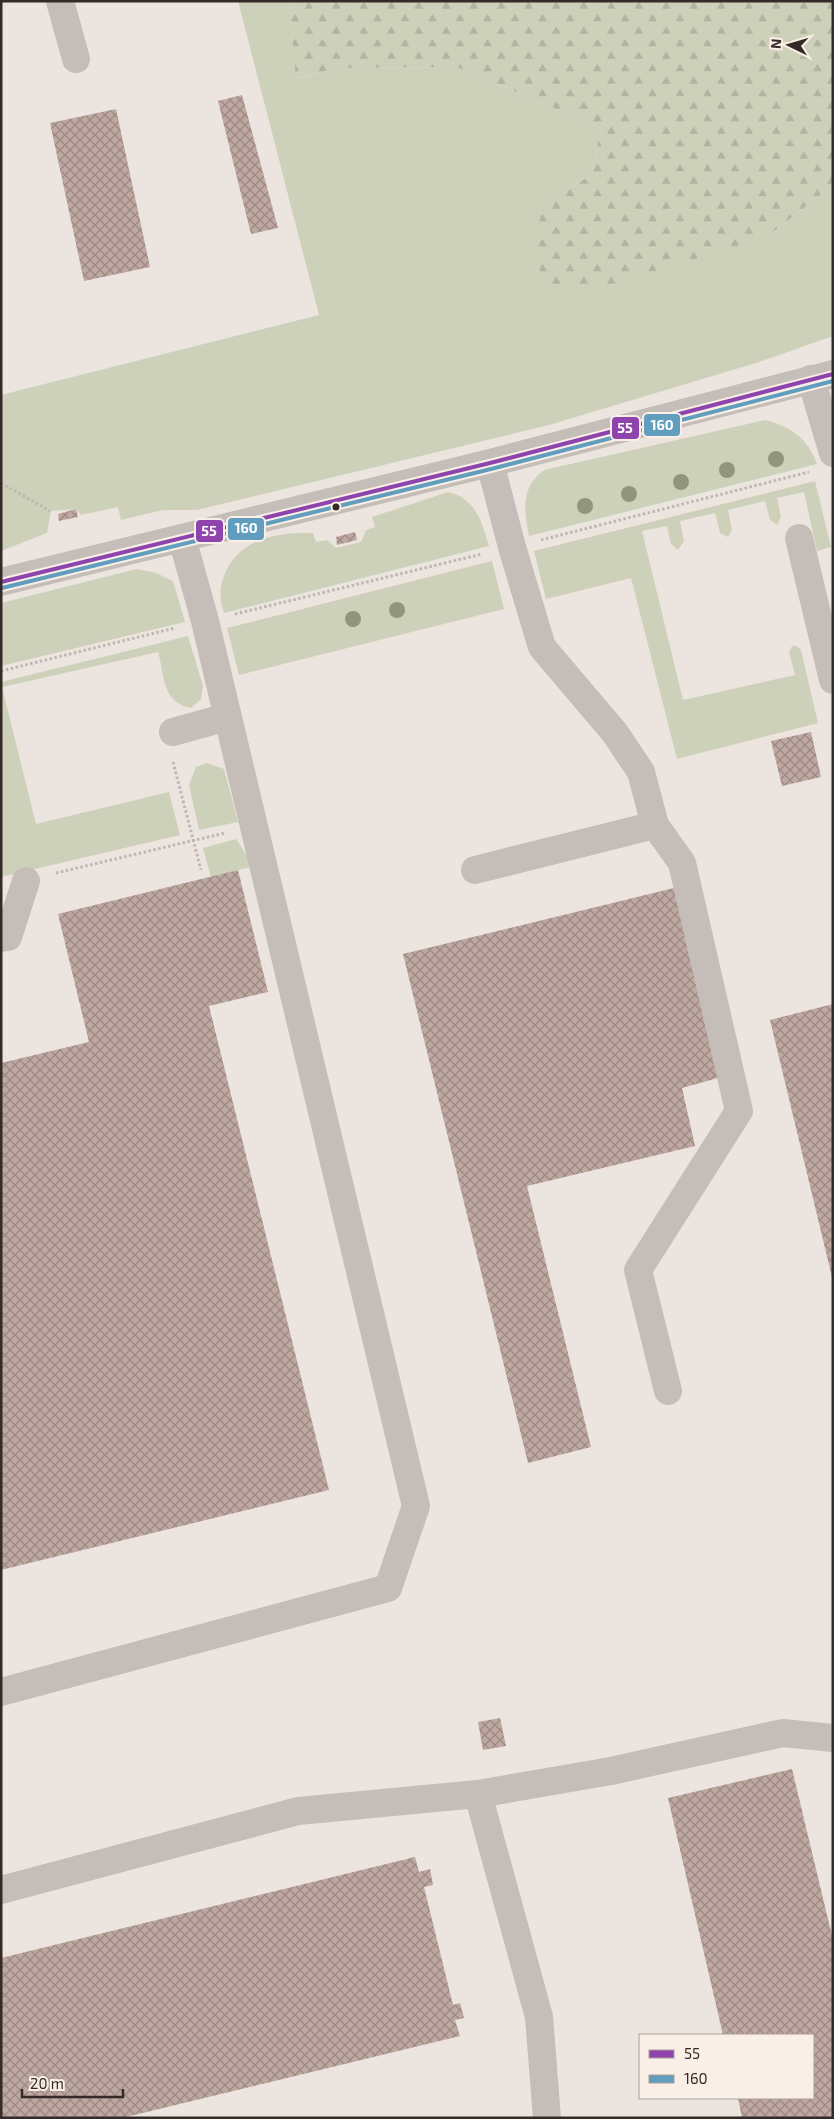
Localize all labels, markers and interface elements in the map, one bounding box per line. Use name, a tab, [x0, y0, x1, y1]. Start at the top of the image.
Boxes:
north arrow	[764, 20, 814, 70]
text: N	[767, 38, 784, 50]
line badge: 160	[643, 413, 681, 437]
line badge: 55	[611, 416, 640, 440]
text: 160	[650, 416, 674, 433]
text: 55	[617, 419, 633, 436]
unlabelled marker	[331, 502, 341, 512]
line badge: 160	[227, 517, 265, 541]
line badge: 55	[195, 519, 224, 543]
text: 160	[234, 519, 258, 536]
text: 55	[201, 522, 217, 539]
legend	[639, 2034, 814, 2099]
text: 55	[684, 2044, 700, 2062]
scale bar	[22, 2066, 124, 2098]
text: 160	[684, 2069, 708, 2087]
text: 20 m	[30, 2074, 64, 2092]

